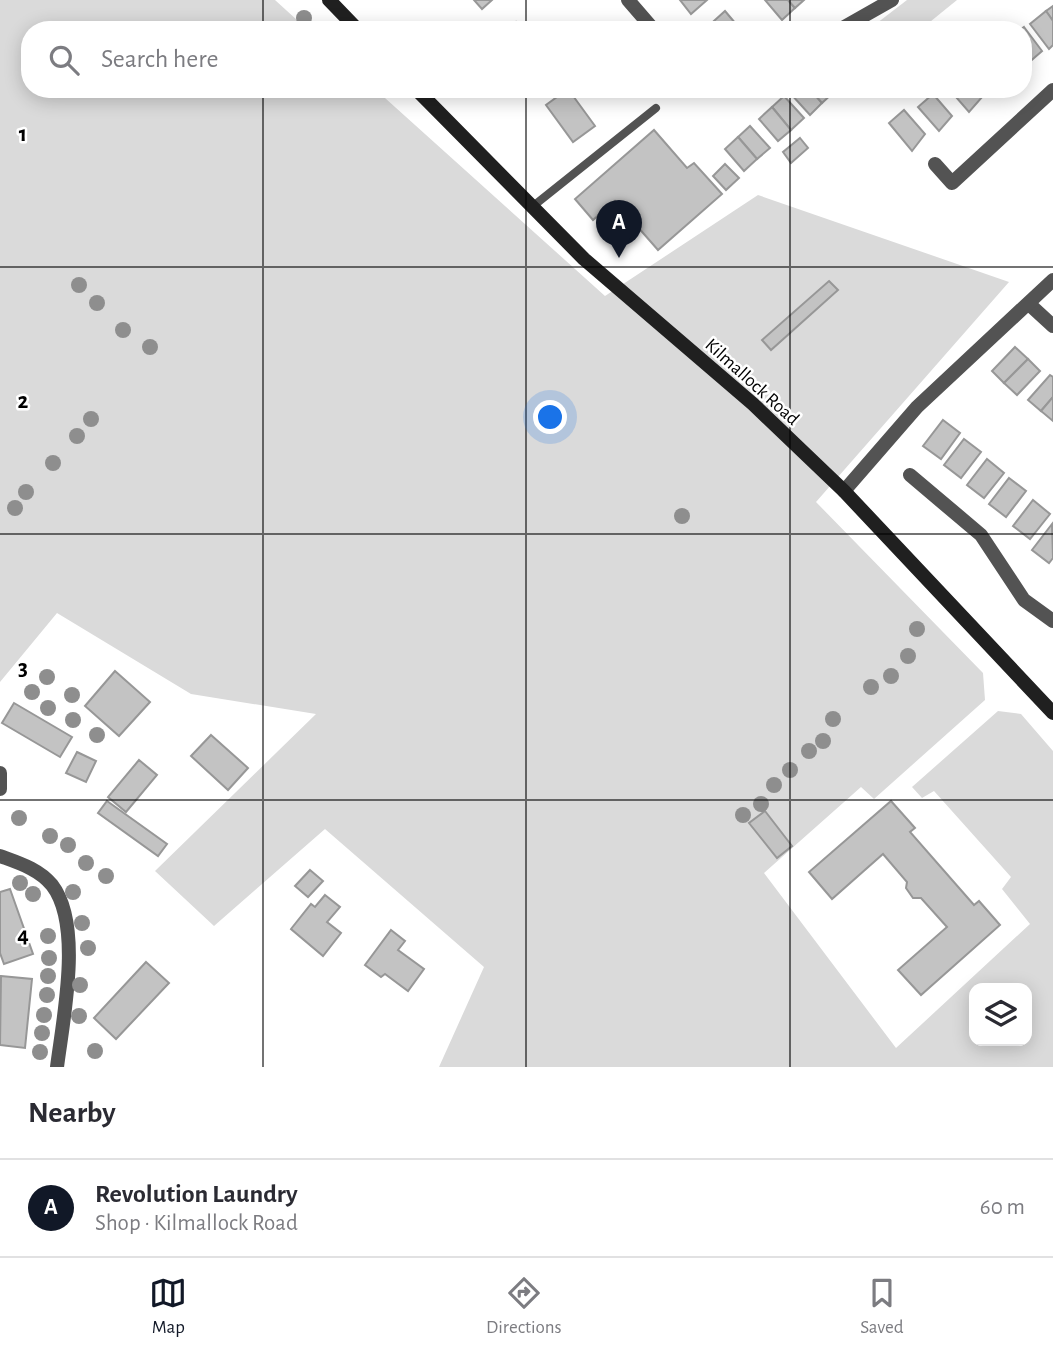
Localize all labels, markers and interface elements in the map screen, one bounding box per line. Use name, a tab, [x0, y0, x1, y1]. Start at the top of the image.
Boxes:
search box	[21, 21, 1032, 98]
icon: search	[45, 41, 83, 79]
text: Search here	[101, 46, 219, 72]
text: 1	[19, 123, 27, 146]
pin: A	[596, 200, 642, 258]
street label: Kilmallock Road	[701, 335, 803, 429]
text: 2	[18, 390, 29, 413]
your location	[533, 400, 567, 434]
text: 3	[18, 657, 28, 680]
text: 4	[17, 924, 29, 947]
map controls	[969, 983, 1032, 1046]
button: layers	[969, 983, 1032, 1046]
text: Nearby	[28, 1098, 116, 1128]
text: Revolution Laundry	[95, 1181, 298, 1207]
text: A	[44, 1196, 58, 1219]
text: 60 m	[980, 1196, 1025, 1219]
text: Shop · Kilmallock Road	[95, 1212, 298, 1235]
tab: Map	[149, 1274, 187, 1339]
tab: Directions	[486, 1274, 562, 1339]
tab: Saved	[860, 1274, 904, 1339]

